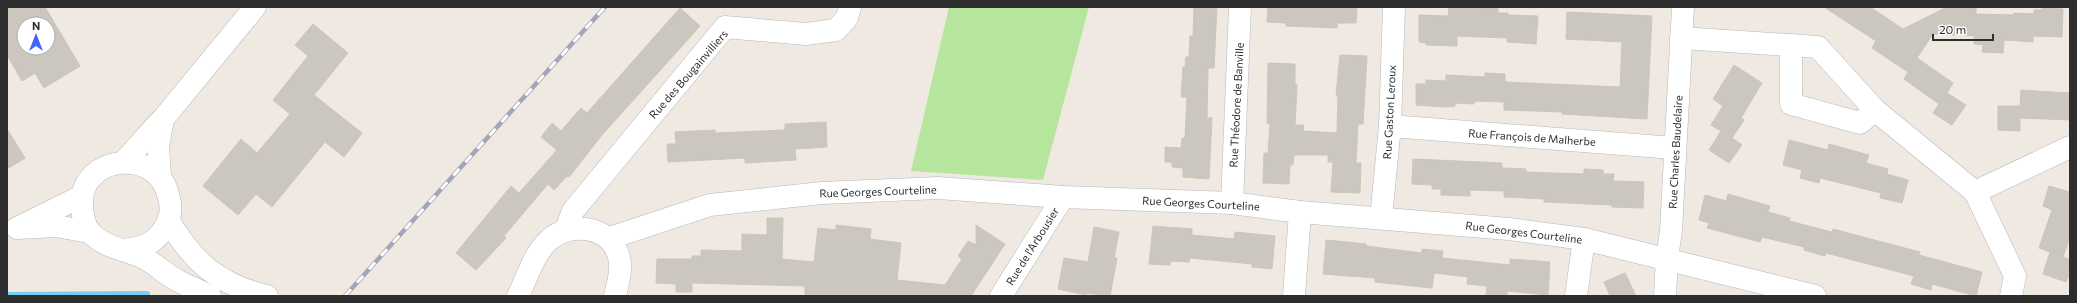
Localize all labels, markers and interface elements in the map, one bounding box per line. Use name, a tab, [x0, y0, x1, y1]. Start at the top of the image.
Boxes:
north arrow	[16, 16, 56, 56]
scale bar	[1933, 16, 1993, 42]
text: N	[32, 19, 40, 32]
text: 20 m	[1939, 22, 1966, 36]
street label: Rue des Bougainvilliers	[646, 27, 730, 121]
street label: Rue Théodore de Banville	[1226, 42, 1246, 168]
street label: Rue Gaston Leroux	[1380, 64, 1398, 160]
street label: Rue Charles Baudelaire	[1666, 95, 1684, 209]
street label: Rue François de Malherbe	[1468, 126, 1596, 148]
street label: Rue Georges Courteline	[819, 182, 937, 200]
street label: Rue Georges Courteline	[1142, 193, 1260, 213]
street label: Rue de l'Arbousier	[1003, 204, 1061, 287]
street label: Rue Georges Courteline	[1465, 218, 1583, 246]

